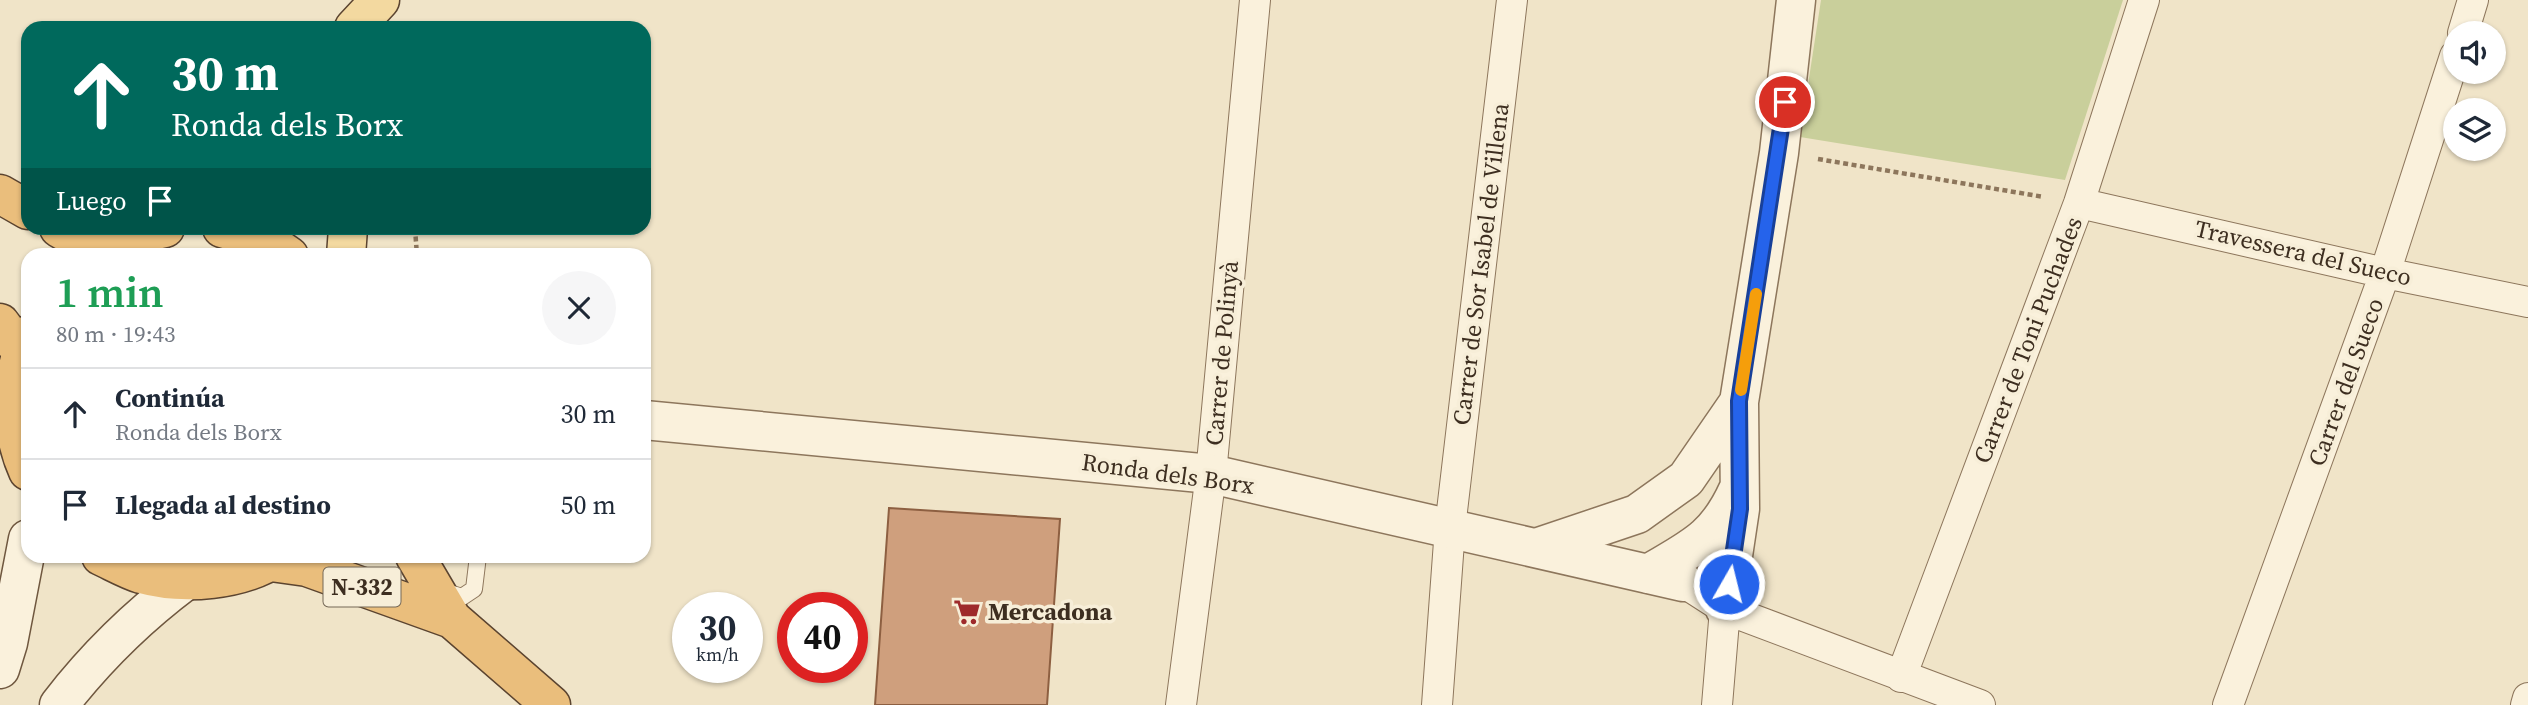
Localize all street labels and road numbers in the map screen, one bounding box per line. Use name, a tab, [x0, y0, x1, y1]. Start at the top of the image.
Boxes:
street label: Carrer de Sor Isabel de Villena	[1444, 100, 1517, 427]
street label: Carrer de Toni Puchades	[1965, 212, 2090, 468]
street label: Travessera del Sueco	[2192, 212, 2415, 293]
street label: Carrer de Polinyà	[1197, 258, 1246, 447]
street label: Carrer del Sueco	[2300, 293, 2391, 470]
street label: Ronda dels Borx	[1080, 445, 1257, 502]
road number: N-332	[324, 568, 400, 607]

